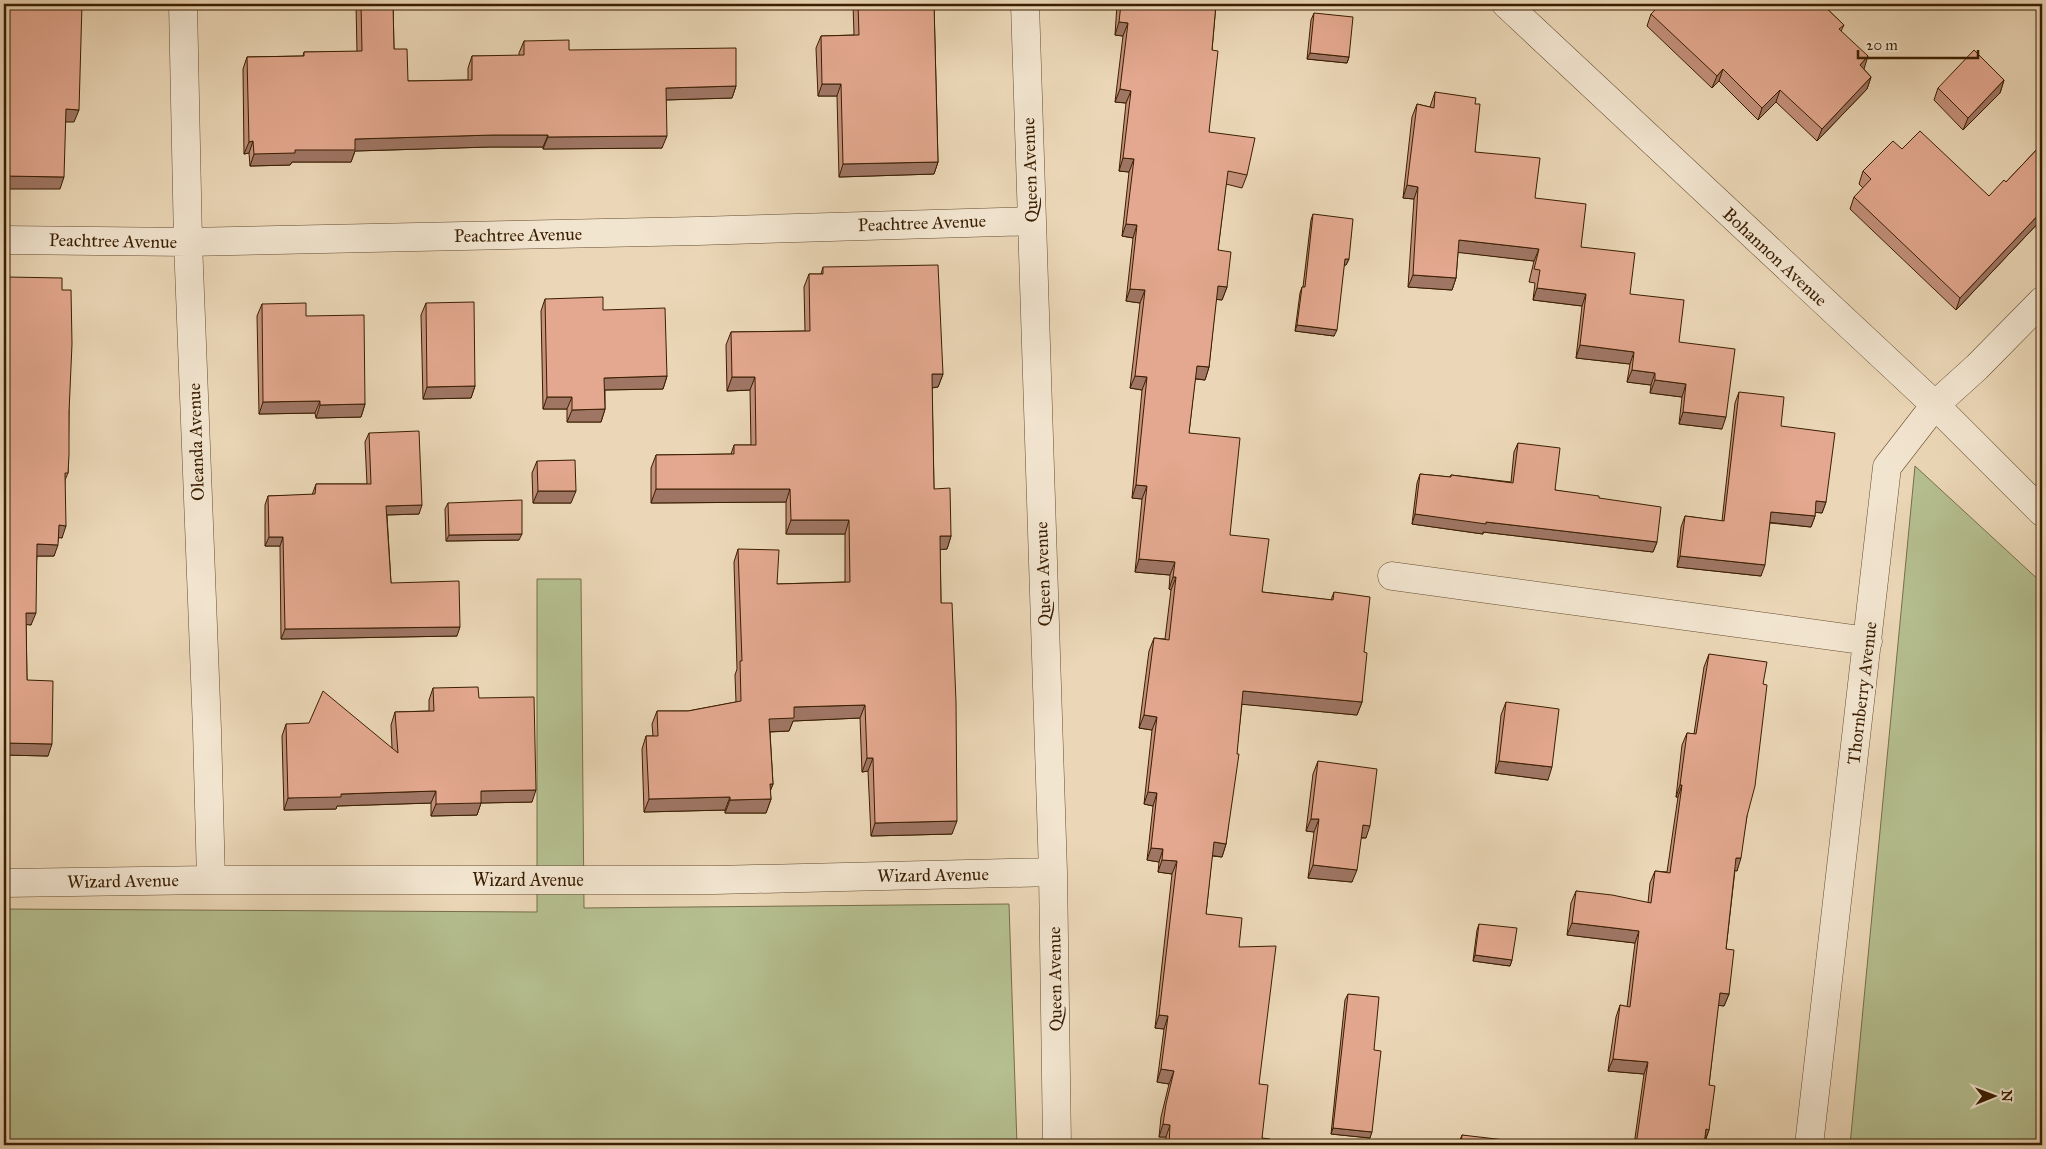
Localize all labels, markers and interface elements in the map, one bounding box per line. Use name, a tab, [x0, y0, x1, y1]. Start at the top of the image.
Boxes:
scale bar	[1858, 28, 1978, 60]
text: 20 m	[1866, 36, 1898, 54]
street label: Queen Avenue	[1017, 117, 1043, 223]
street label: Bohannon Avenue	[1718, 203, 1832, 311]
street label: Peachtree Avenue	[857, 210, 987, 236]
street label: Peachtree Avenue	[454, 223, 582, 247]
street label: Peachtree Avenue	[49, 229, 177, 253]
street label: Oleanda Avenue	[183, 383, 209, 501]
street label: Queen Avenue	[1030, 521, 1056, 627]
street label: Thornberry Avenue	[1842, 620, 1882, 766]
street label: Wizard Avenue	[877, 863, 989, 887]
street label: Wizard Avenue	[67, 869, 179, 893]
street label: Wizard Avenue	[472, 869, 584, 891]
street label: Queen Avenue	[1043, 926, 1067, 1032]
north arrow	[1968, 1072, 2018, 1122]
text: N	[1998, 1090, 2015, 1102]

